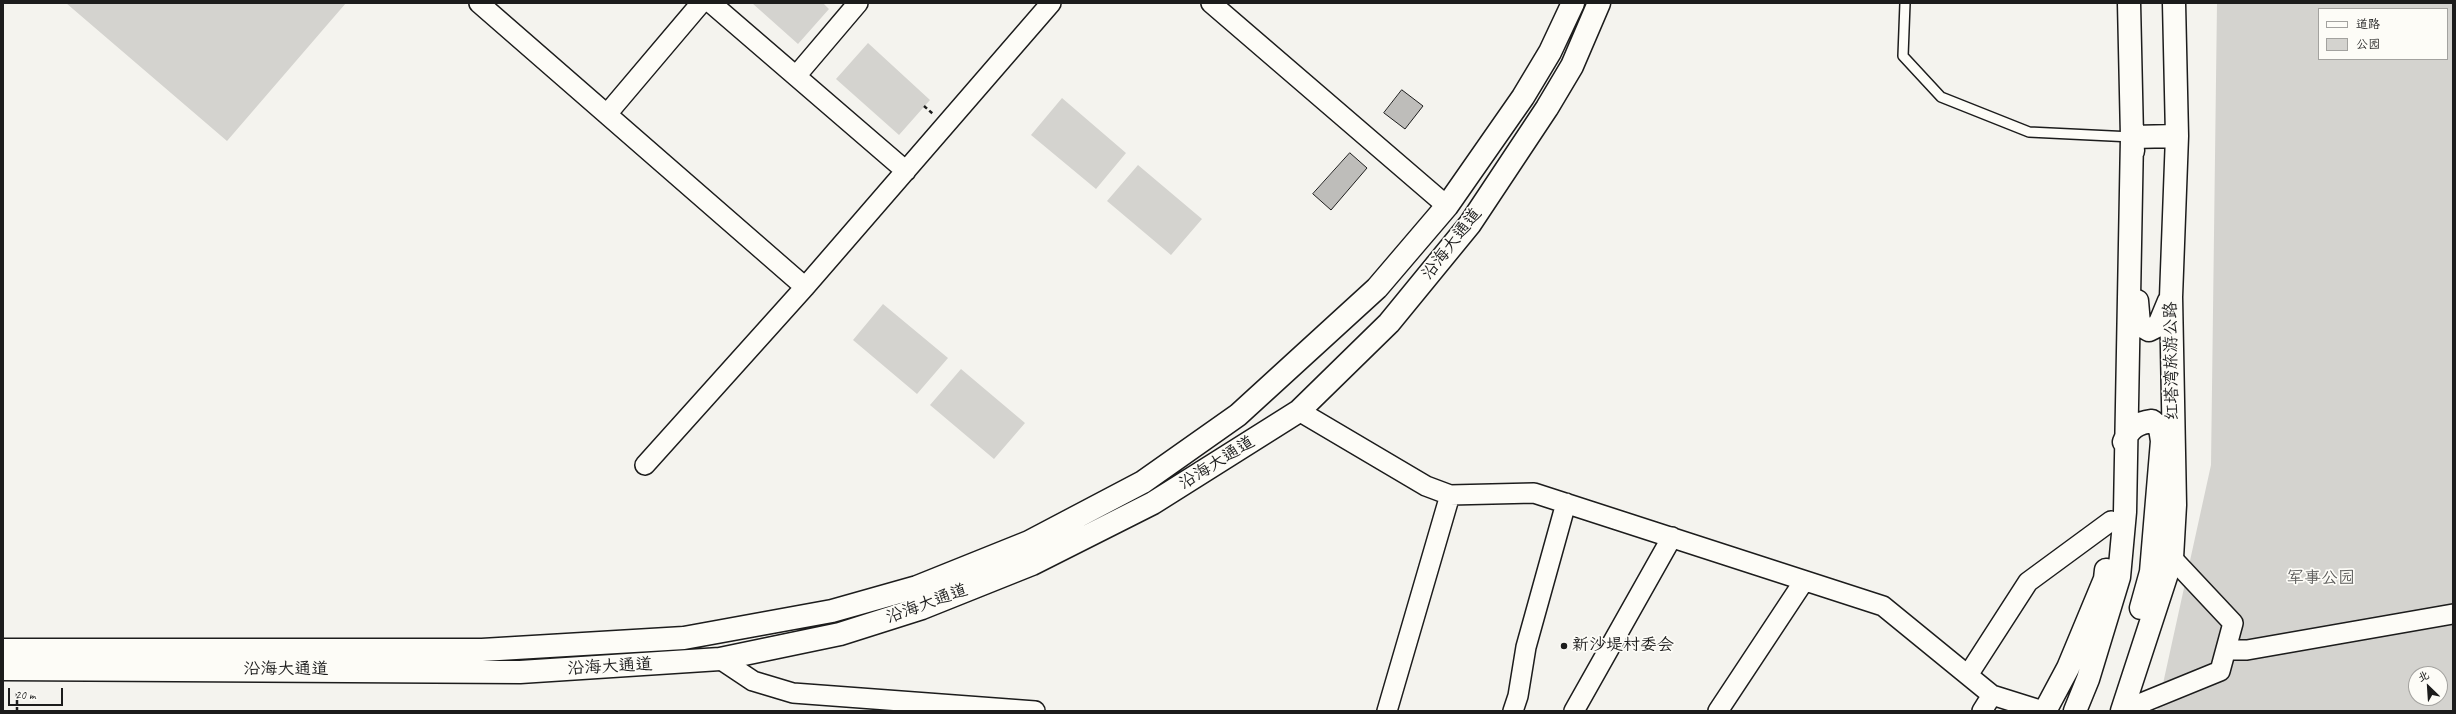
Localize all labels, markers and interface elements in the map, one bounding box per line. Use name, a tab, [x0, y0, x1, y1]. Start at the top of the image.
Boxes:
legend	[2318, 8, 2448, 60]
text: 道路	[2356, 16, 2380, 32]
text: 公园	[2356, 36, 2380, 52]
street label: 沿海大通道	[1418, 204, 1486, 284]
street label: 红塔湾旅游公路	[2161, 301, 2183, 421]
street label: 沿海大通道	[1176, 432, 1258, 494]
park label: 军事公园	[2287, 569, 2355, 589]
street label: 沿海大通道	[884, 580, 970, 628]
place label: 新沙堤村委会	[1572, 636, 1674, 656]
marker: 新沙堤村委会	[1559, 641, 1569, 651]
street label: 沿海大通道	[567, 655, 653, 679]
street label: 沿海大通道	[244, 660, 328, 680]
north arrow	[2408, 666, 2448, 706]
text: 北	[2415, 667, 2431, 685]
scale bar	[10, 680, 65, 706]
text: 20 m	[15, 687, 35, 703]

